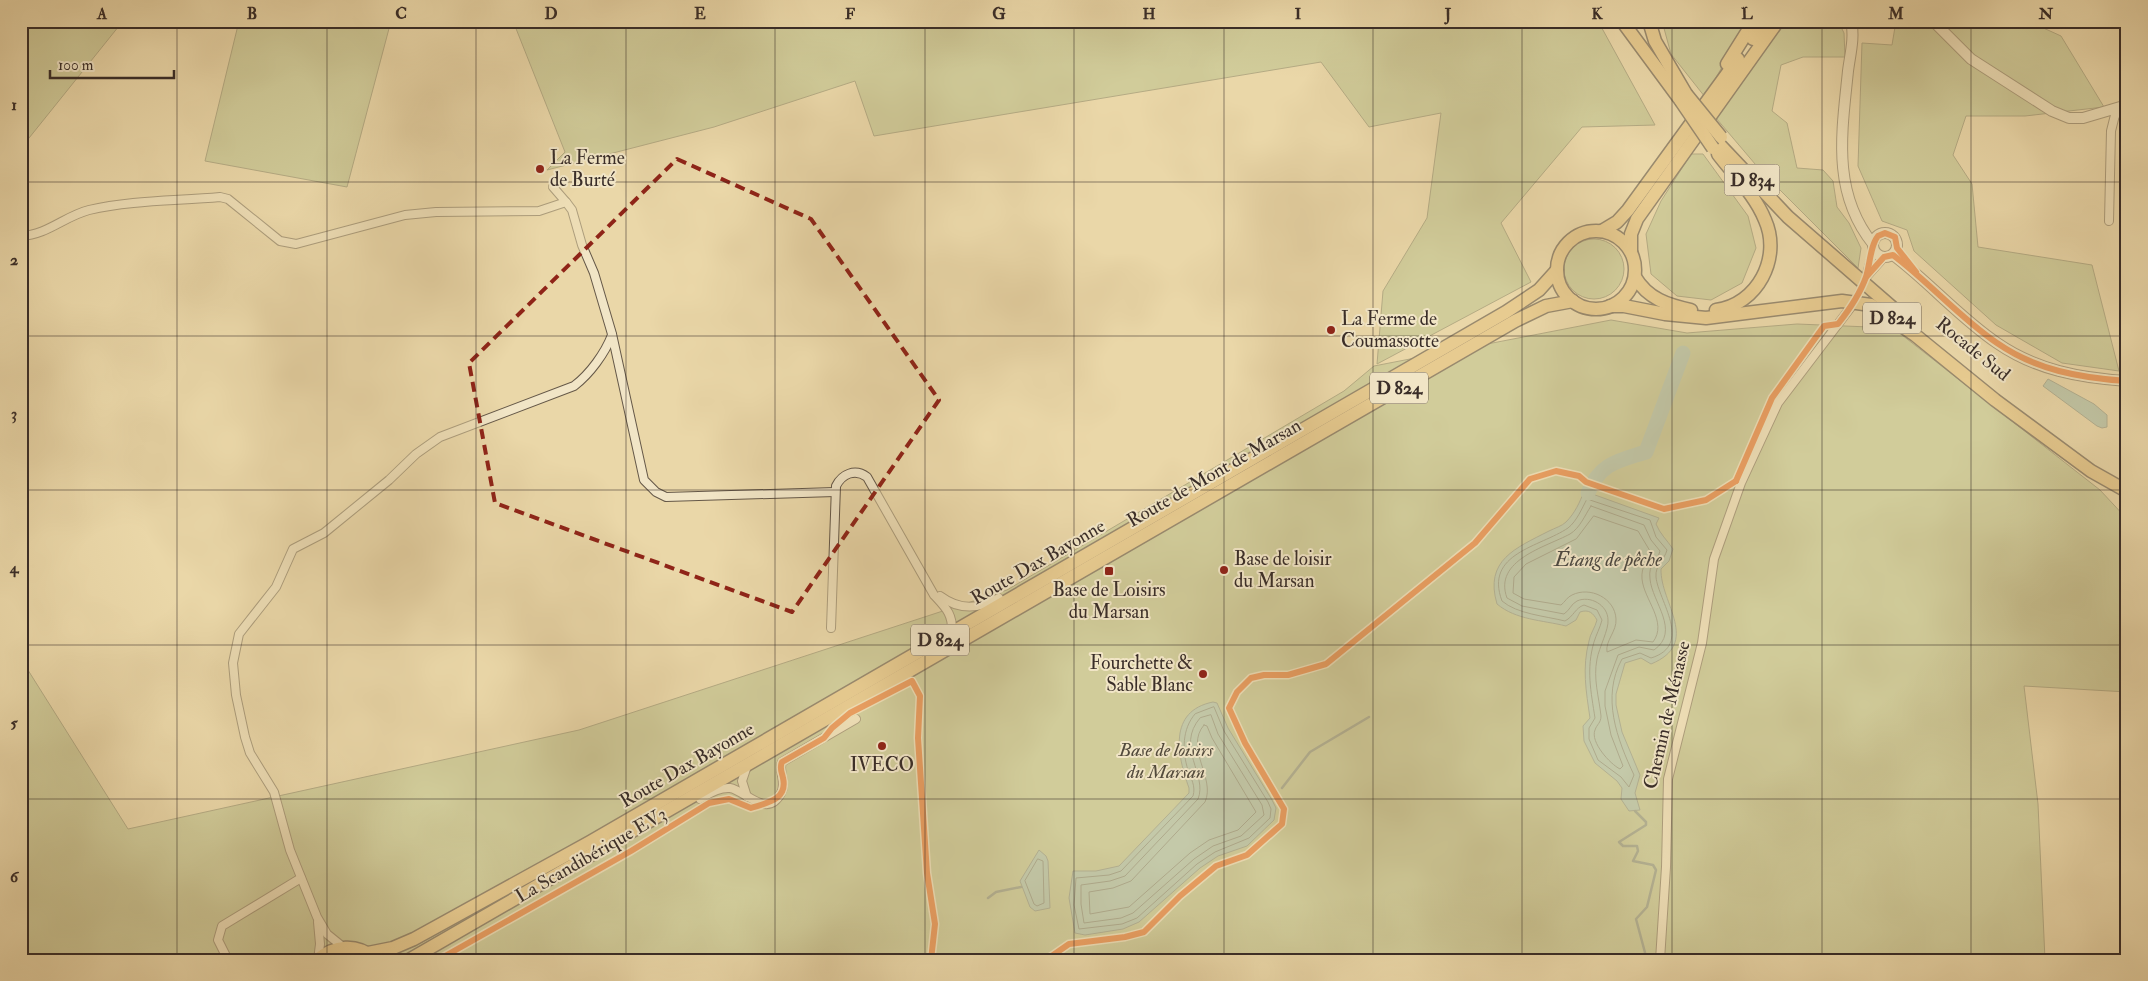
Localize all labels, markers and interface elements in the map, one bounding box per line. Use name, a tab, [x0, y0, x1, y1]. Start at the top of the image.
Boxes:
text: A	[96, 4, 108, 24]
text: B	[247, 4, 257, 24]
text: C	[395, 4, 407, 24]
text: D	[544, 4, 558, 24]
text: E	[694, 4, 706, 24]
text: F	[845, 4, 855, 24]
text: G	[992, 4, 1006, 24]
text: H	[1142, 4, 1156, 24]
text: I	[1295, 4, 1302, 24]
text: J	[1444, 4, 1452, 25]
text: K	[1591, 4, 1603, 24]
text: L	[1741, 4, 1753, 24]
text: M	[1887, 4, 1904, 24]
text: N	[2038, 4, 2054, 24]
scale bar	[50, 48, 174, 80]
text: 100 m	[58, 56, 94, 75]
text: 1	[11, 95, 17, 115]
place label: La Ferme de Burté	[550, 146, 625, 192]
marker: La Ferme de Burté	[534, 163, 546, 175]
road number: D 834	[1724, 164, 1780, 196]
text: 2	[10, 250, 18, 270]
road number: D 824	[1863, 302, 1921, 334]
place label: La Ferme de Coumassotte	[1341, 307, 1439, 353]
street label: Rocade Sud	[1931, 312, 2016, 387]
marker: La Ferme de Coumassotte	[1325, 324, 1337, 336]
road number: D 824	[1370, 372, 1428, 403]
text: 3	[11, 404, 17, 424]
street label: Route de Mont de Marsan	[1123, 413, 1306, 533]
street label: Route Dax Bayonne	[967, 514, 1109, 610]
water label: Étang de pêche	[1552, 546, 1662, 572]
place label: Base de loisir du Marsan	[1234, 547, 1332, 593]
text: 4	[9, 558, 20, 578]
marker: Base de loisir du Marsan	[1218, 564, 1230, 576]
marker: Base de Loisirs du Marsan	[1103, 565, 1115, 577]
place label: Base de Loisirs du Marsan	[1052, 578, 1166, 624]
road number: D 824	[911, 624, 969, 656]
street label: Chemin de Ménasse	[1638, 639, 1696, 791]
place label: Fourchette & Sable Blanc	[1090, 651, 1193, 697]
marker: Fourchette & Sable Blanc	[1197, 668, 1209, 680]
text: 5	[10, 713, 18, 733]
street label: Route Dax Bayonne	[616, 717, 758, 813]
park label: Base de loisirs du Marsan	[1118, 738, 1214, 784]
marker: IVECO	[876, 740, 888, 752]
place label: IVECO	[850, 753, 914, 777]
street label: La Scandibérique EV3	[511, 802, 671, 908]
text: 6	[10, 867, 20, 887]

